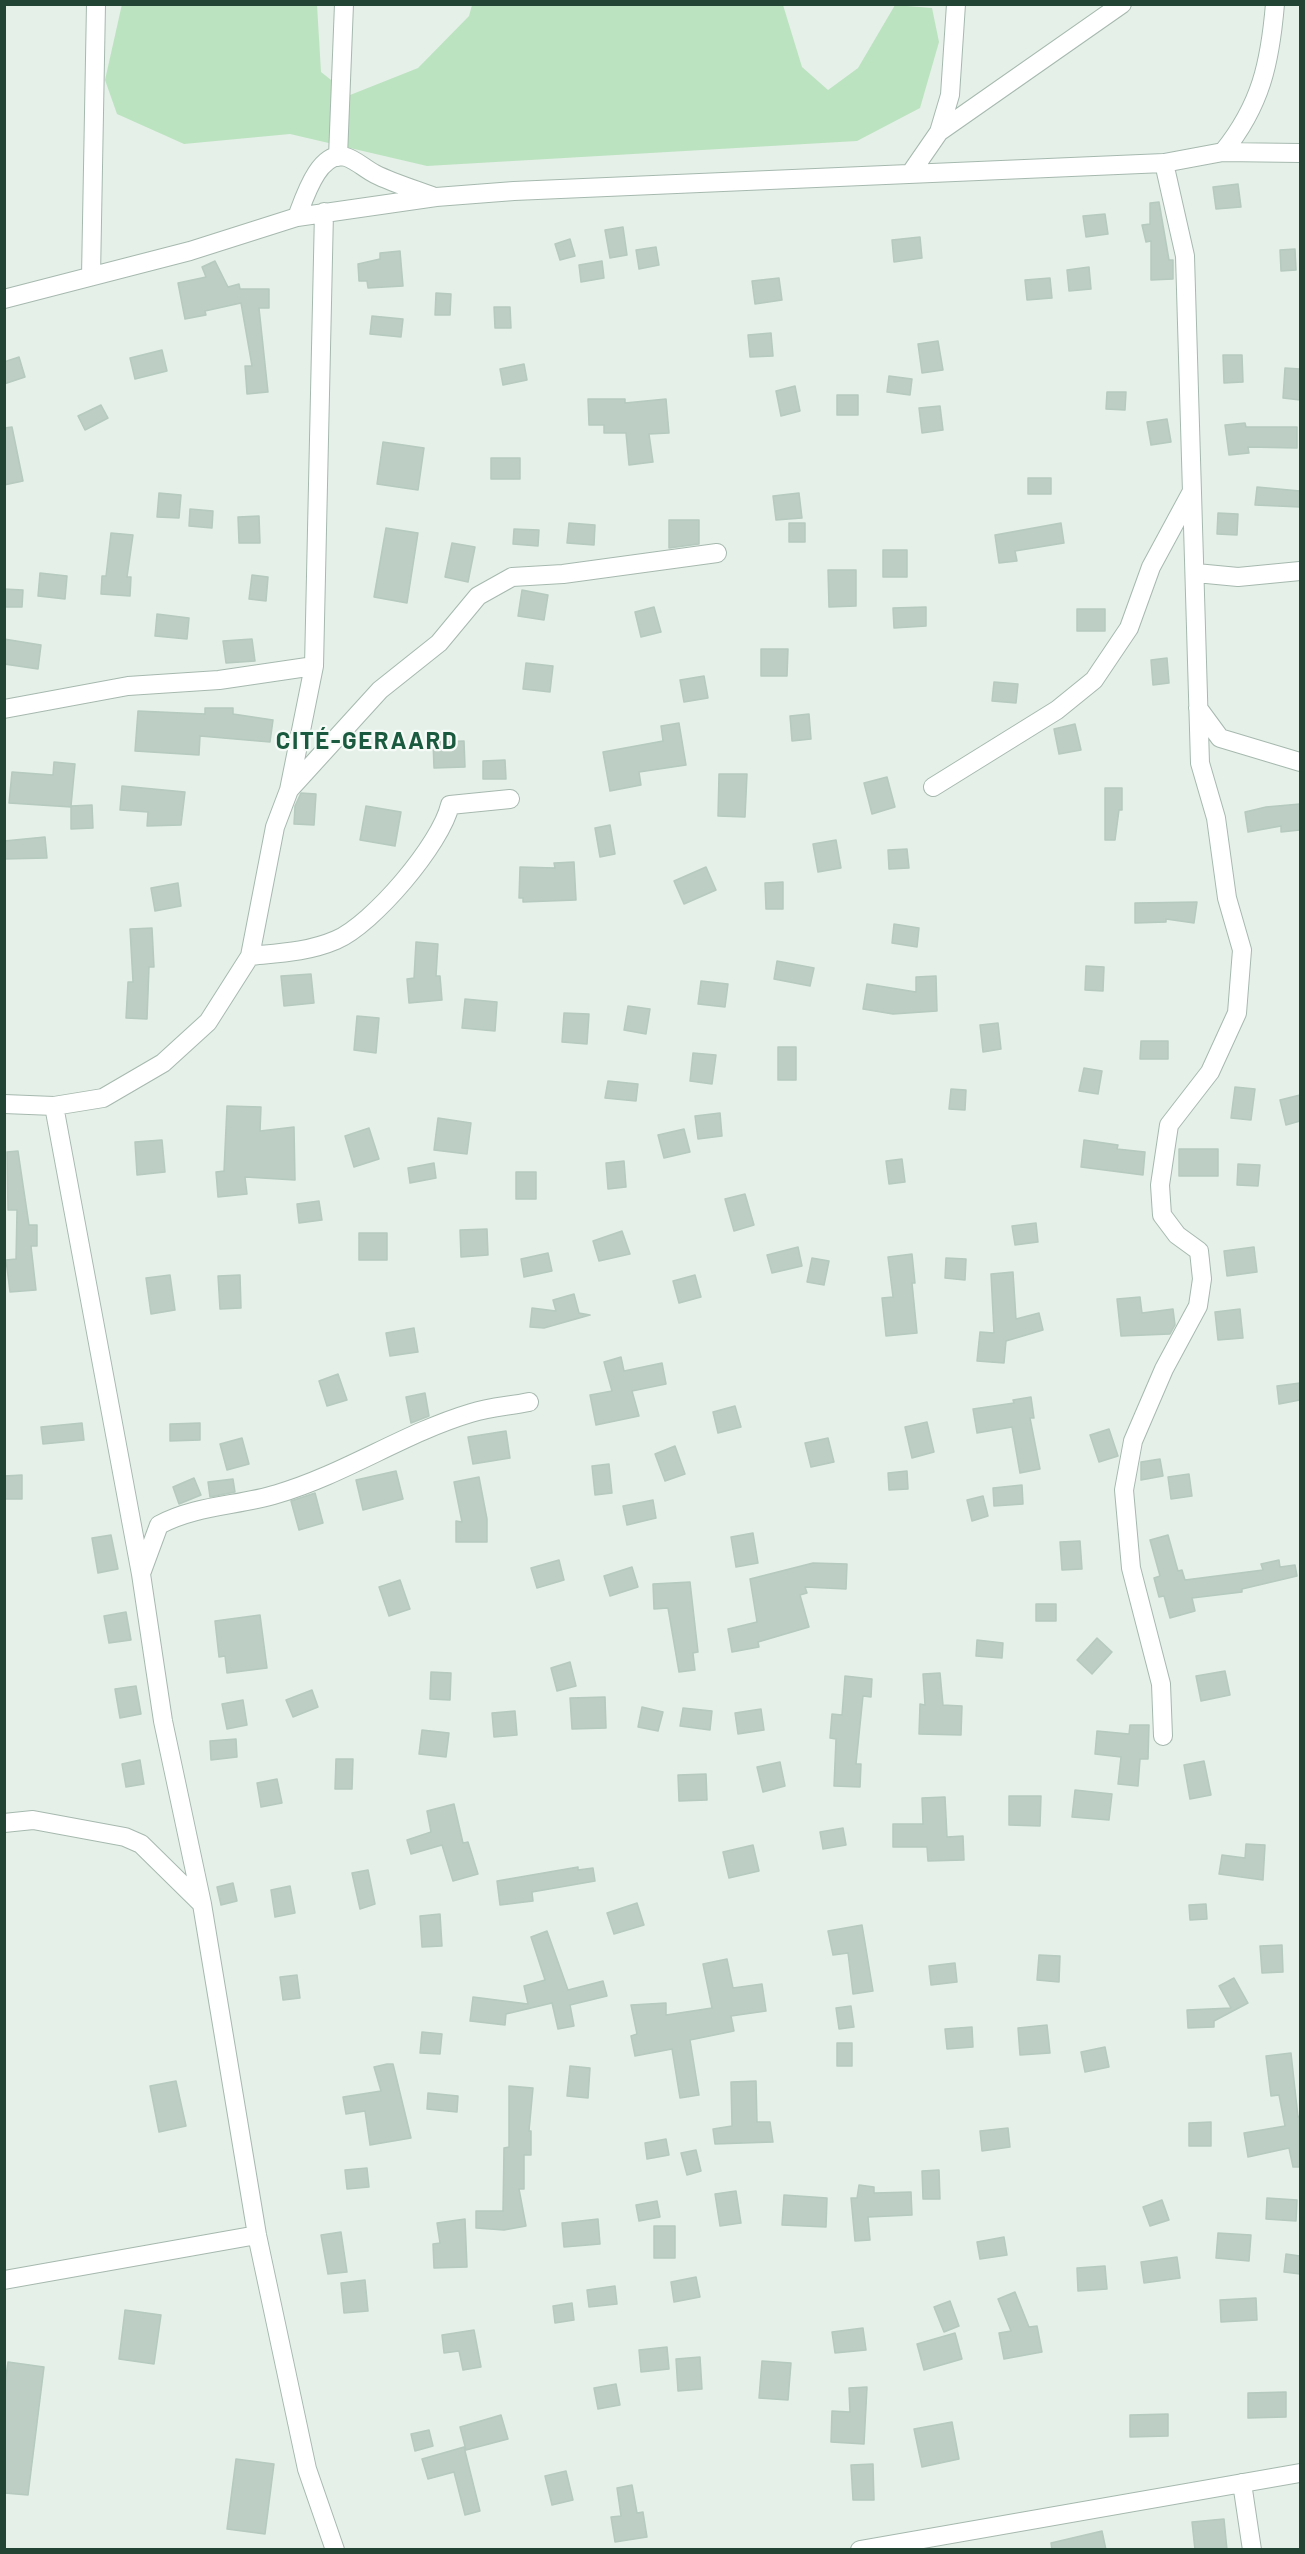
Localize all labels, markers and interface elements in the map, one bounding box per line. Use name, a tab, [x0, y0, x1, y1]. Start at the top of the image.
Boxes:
district label: CITÉ-GERAARD	[276, 727, 458, 755]

